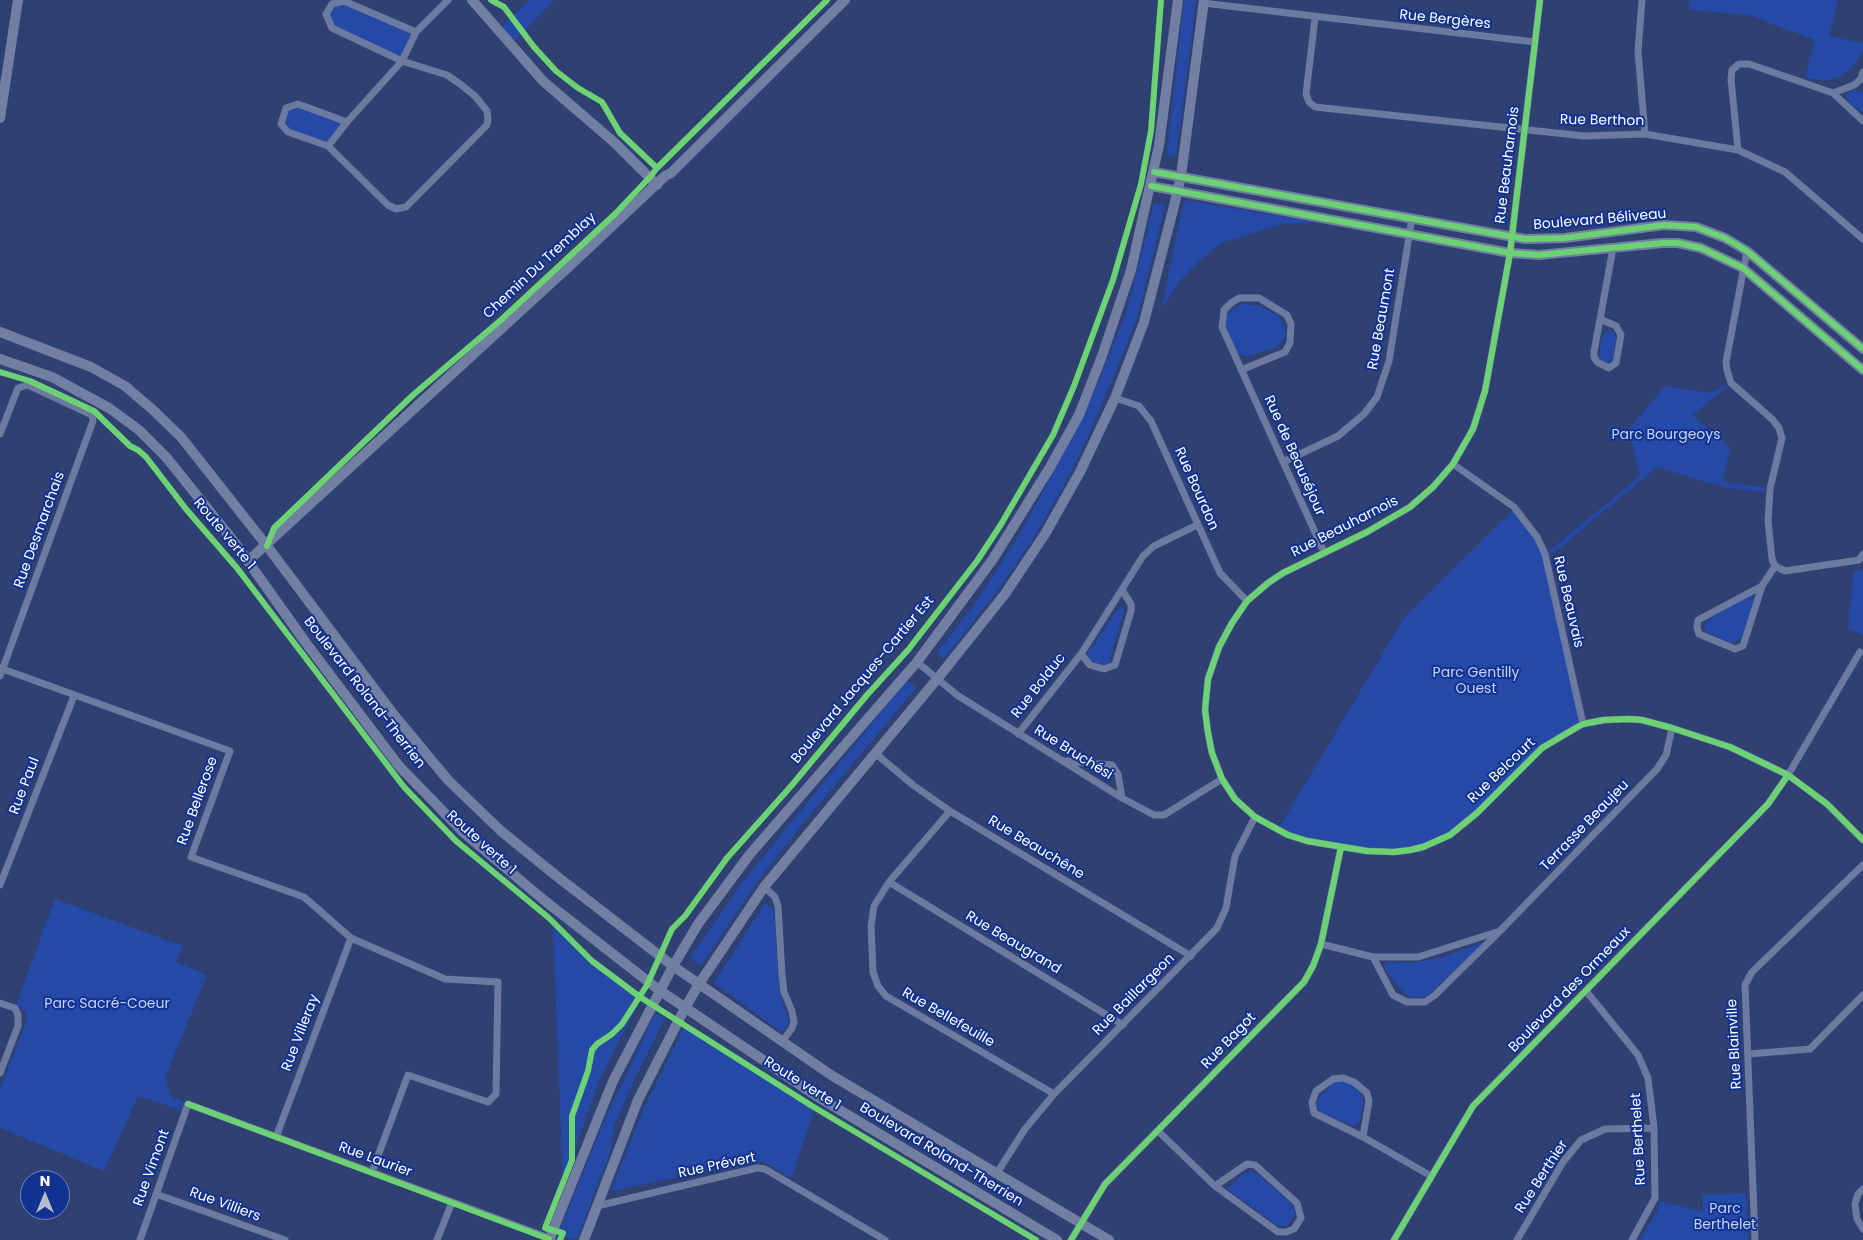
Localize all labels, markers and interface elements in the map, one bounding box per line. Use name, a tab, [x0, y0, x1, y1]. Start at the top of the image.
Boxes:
street label: Rue Bergères	[1399, 7, 1491, 33]
street label: Rue Beauharnois	[1492, 105, 1524, 225]
street label: Rue Berthon	[1560, 112, 1644, 130]
street label: Boulevard Béliveau	[1533, 206, 1667, 234]
street label: Chemin Du Tremblay	[480, 209, 600, 323]
street label: Rue Beaumont	[1365, 267, 1399, 371]
street label: Rue de Beauséjour	[1260, 393, 1328, 519]
park label: Parc Bourgeoys	[1611, 427, 1721, 443]
street label: Rue Bourdon	[1170, 445, 1222, 533]
street label: Rue Desmarchais	[11, 470, 69, 590]
street label: Rue Beauharnois	[1289, 493, 1401, 561]
street label: Route verte 1	[189, 495, 259, 573]
street label: Rue Beauvais	[1549, 554, 1587, 650]
street label: Boulevard Jacques-Cartier Est	[788, 593, 938, 767]
street label: Boulevard Roland-Therrien	[300, 614, 428, 772]
street label: Rue Bolduc	[1008, 650, 1070, 722]
park label: Parc Gentilly Ouest	[1433, 665, 1519, 698]
street label: Rue Bruchési	[1031, 722, 1115, 784]
street label: Rue Belcourt	[1465, 735, 1539, 807]
street label: Rue Bellerose	[174, 754, 222, 848]
street label: Rue Paul	[6, 755, 44, 817]
street label: Terrasse Beaujeu	[1537, 777, 1633, 875]
street label: Route verte 1	[443, 807, 519, 879]
street label: Rue Beauchêne	[985, 813, 1087, 883]
street label: Rue Beaugrand	[962, 908, 1064, 978]
street label: Boulevard des Ormeaux	[1506, 924, 1634, 1056]
street label: Rue Baillargeon	[1090, 951, 1178, 1039]
street label: Rue Bellefeuille	[899, 985, 997, 1051]
street label: Rue Villeray	[279, 992, 323, 1074]
park label: Parc Sacré-Coeur	[44, 996, 170, 1012]
street label: Rue Blainville	[1724, 998, 1746, 1090]
street label: Rue Bagot	[1198, 1009, 1260, 1073]
street label: Route verte 1	[760, 1054, 844, 1114]
street label: Rue Berthelet	[1628, 1092, 1650, 1186]
street label: Boulevard Roland-Therrien	[856, 1099, 1026, 1211]
street label: Rue Vimont	[130, 1127, 174, 1209]
street label: Rue Berthier	[1512, 1137, 1572, 1217]
street label: Rue Laurier	[336, 1139, 414, 1181]
street label: Rue Prévert	[677, 1150, 757, 1182]
north arrow	[20, 1170, 70, 1220]
text: N	[40, 1171, 50, 1191]
street label: Rue Villiers	[187, 1184, 263, 1226]
park label: Parc Berthelet	[1694, 1201, 1756, 1234]

